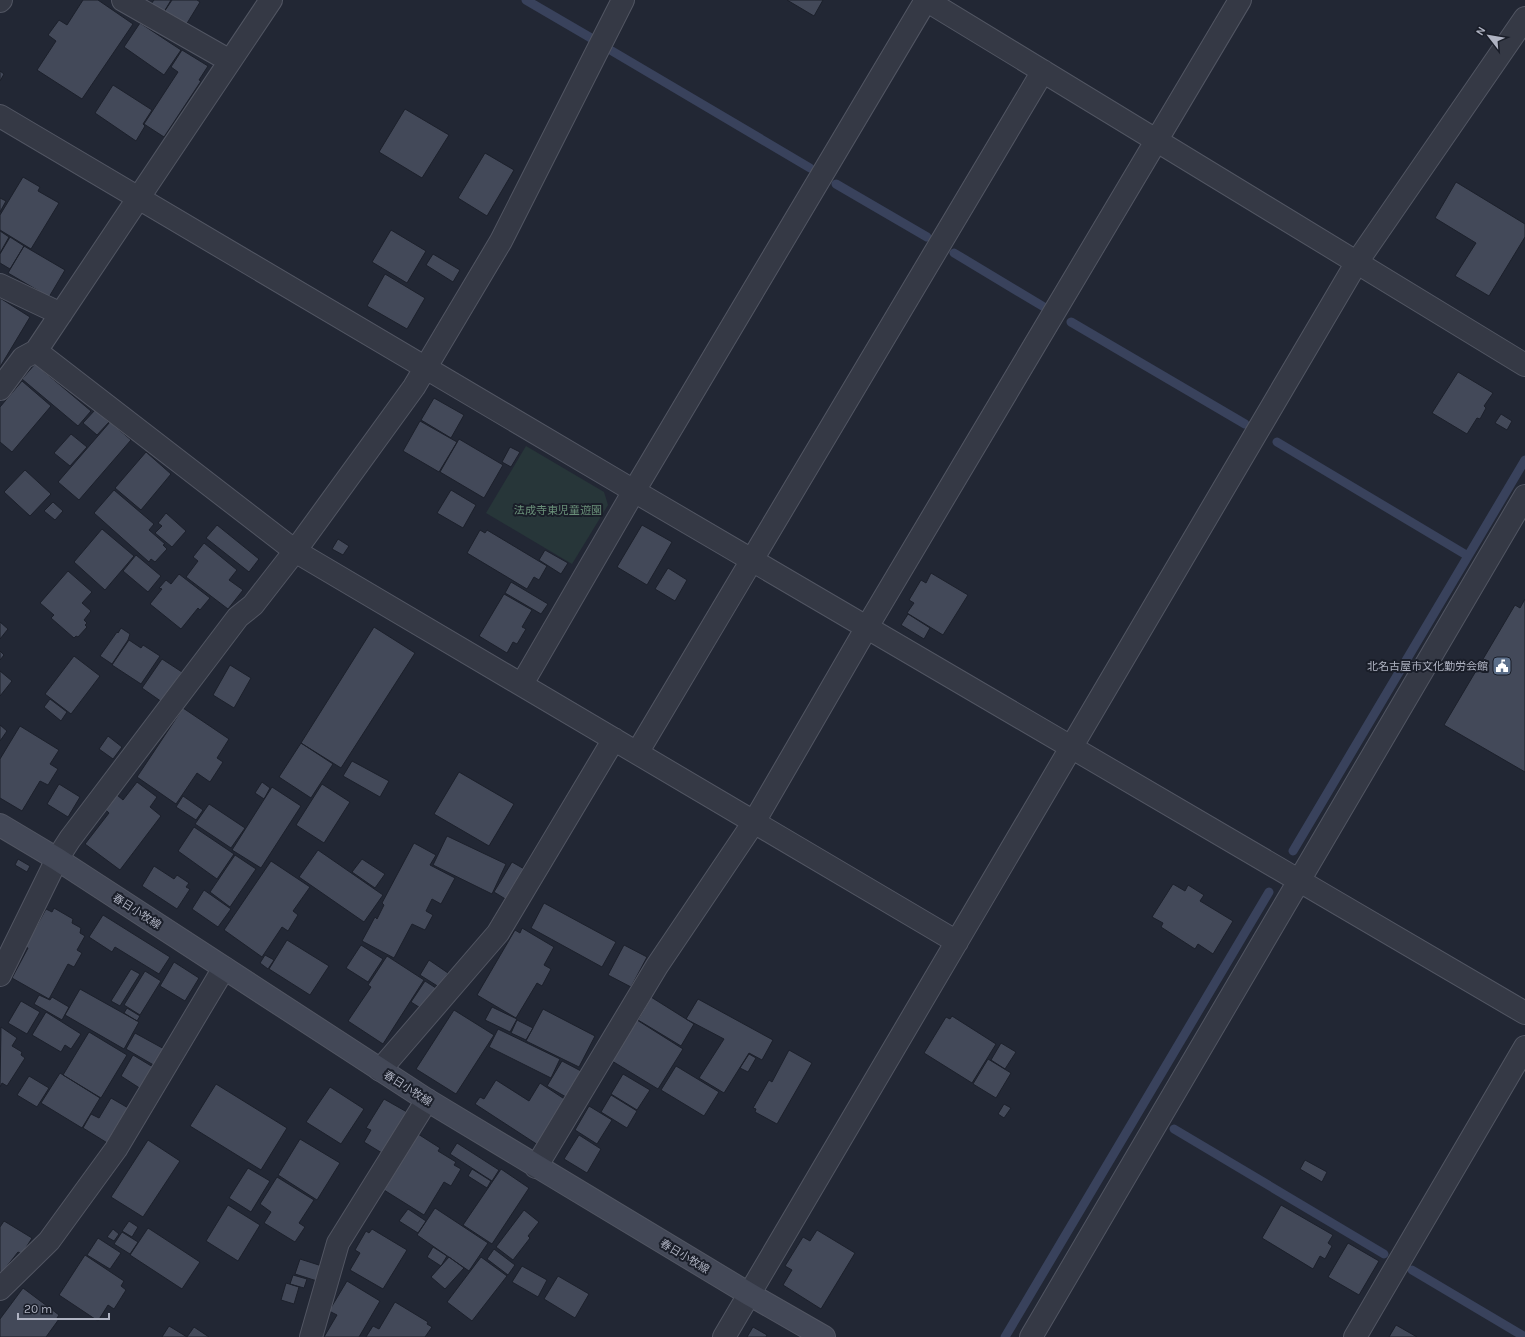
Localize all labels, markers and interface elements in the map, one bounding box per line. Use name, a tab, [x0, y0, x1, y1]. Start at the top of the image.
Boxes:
north arrow	[1469, 16, 1509, 56]
text: N	[1473, 24, 1488, 38]
park label: 法成寺東児童遊園	[514, 504, 602, 517]
public building icon: 北名古屋市文化勤労会館	[1491, 655, 1513, 677]
place label: 北名古屋市文化勤労会館	[1367, 660, 1488, 673]
street label: 春日小牧線	[110, 891, 163, 932]
street label: 春日小牧線	[381, 1068, 434, 1109]
street label: 春日小牧線	[658, 1237, 712, 1276]
scale bar	[18, 1295, 109, 1321]
text: 20 m	[24, 1302, 52, 1316]

